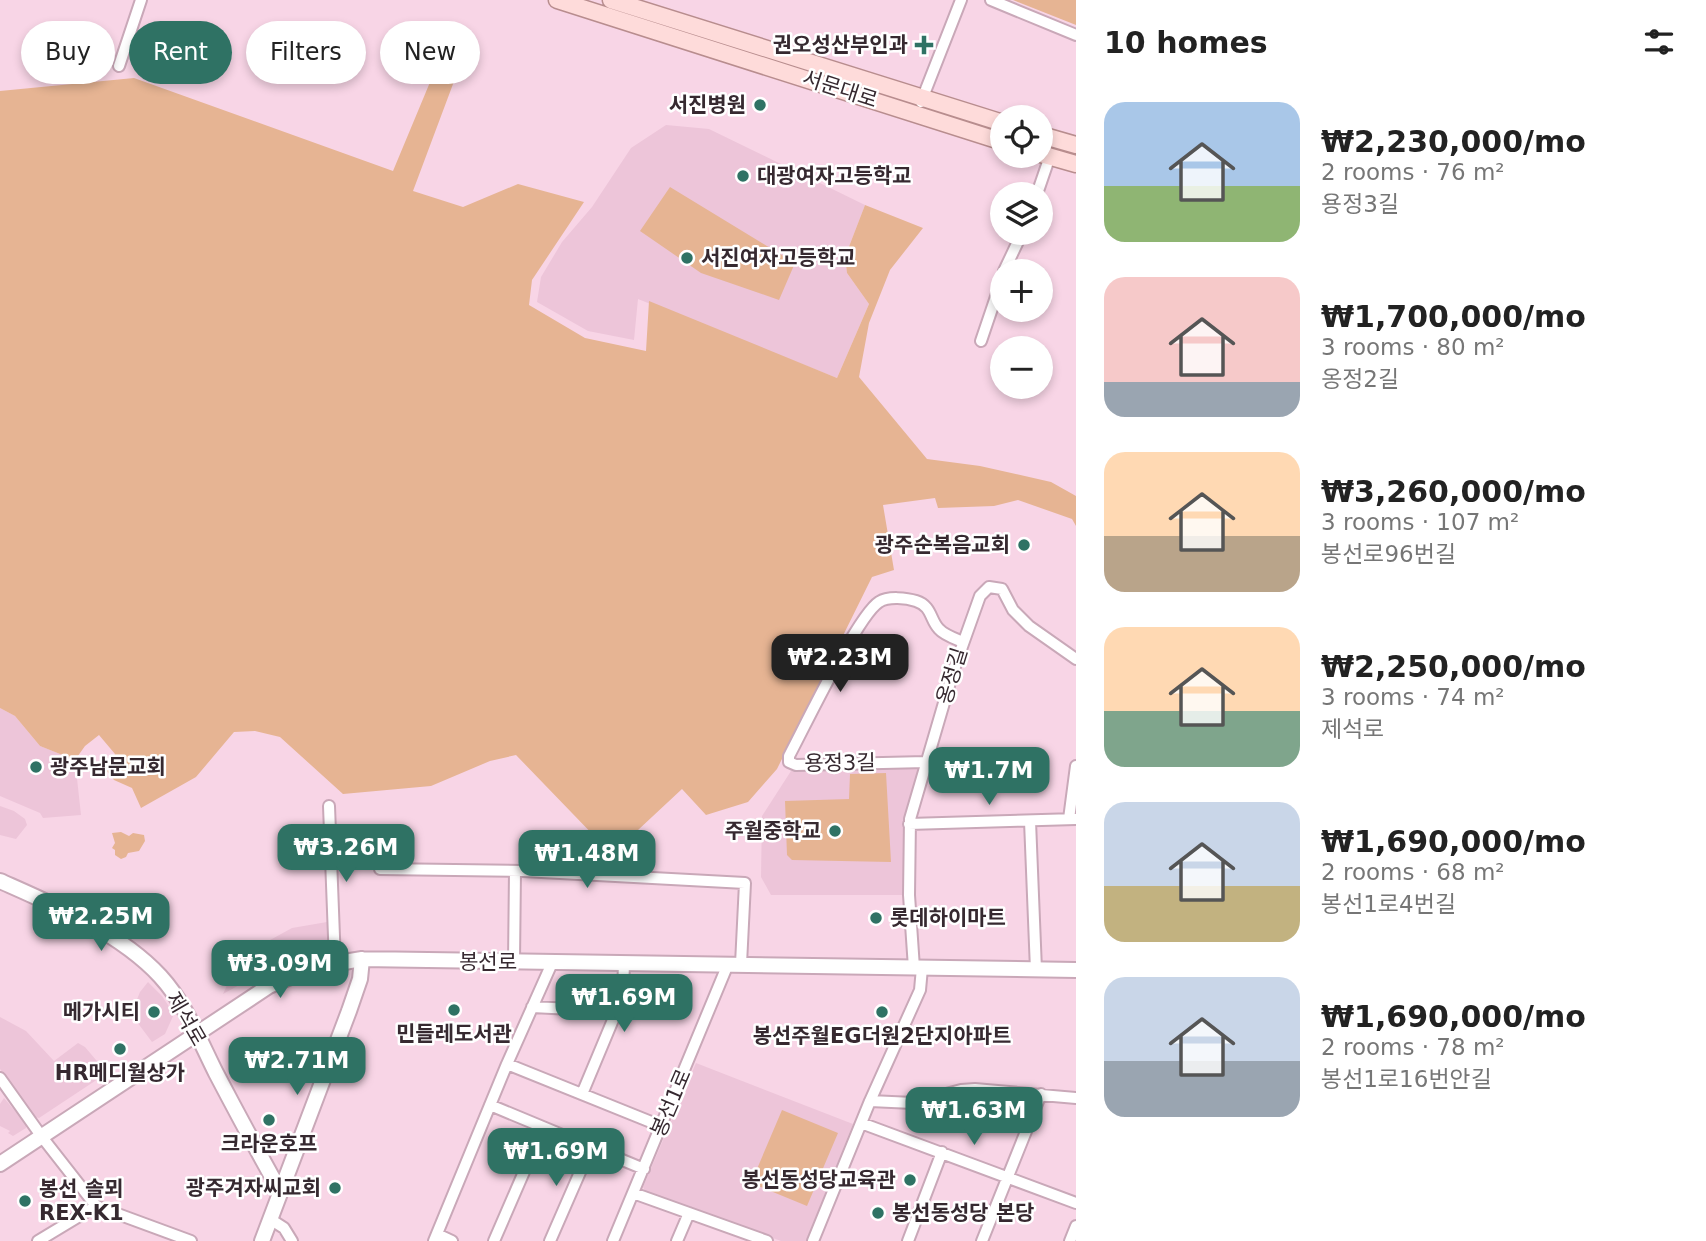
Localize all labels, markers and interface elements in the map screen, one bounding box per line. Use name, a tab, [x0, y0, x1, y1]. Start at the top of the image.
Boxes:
chip: Buy	[21, 21, 115, 84]
chip: Rent	[129, 21, 232, 84]
chip: Filters	[246, 21, 366, 84]
chip: New	[380, 21, 480, 84]
icon: filters	[1640, 23, 1678, 61]
text: 10 homes	[1104, 25, 1268, 60]
place label: 권오성산부인과	[773, 33, 908, 57]
marker: 권오성산부인과	[914, 35, 934, 55]
street label: 서문대로	[800, 66, 880, 112]
place label: 서진병원	[669, 93, 746, 117]
marker: 서진병원	[752, 97, 768, 113]
map controls	[990, 105, 1053, 399]
button: locate	[990, 105, 1053, 168]
text: ₩2,230,000/mo	[1321, 124, 1586, 159]
icon: home	[1160, 130, 1244, 214]
text: 2 rooms · 76 m²	[1321, 159, 1505, 185]
place label: 대광여자고등학교	[757, 164, 912, 188]
marker: 대광여자고등학교	[735, 168, 751, 184]
button: layers	[990, 182, 1053, 245]
text: 용정3길	[1321, 191, 1399, 217]
place label: 서진여자고등학교	[701, 246, 856, 270]
marker: 서진여자고등학교	[679, 250, 695, 266]
button: +	[990, 259, 1053, 322]
text: ₩1,700,000/mo	[1321, 299, 1586, 334]
icon: home	[1160, 305, 1244, 389]
text: 3 rooms · 80 m²	[1321, 334, 1505, 360]
button: −	[990, 336, 1053, 399]
text: 옹정2길	[1321, 366, 1399, 392]
text: ₩3,260,000/mo	[1321, 474, 1586, 509]
icon: home	[1160, 480, 1244, 564]
text: 3 rooms · 107 m²	[1321, 509, 1519, 535]
place label: 광주순복음교회	[875, 533, 1010, 557]
marker: 광주순복음교회	[1016, 537, 1032, 553]
text: 봉선로96번길	[1321, 541, 1456, 567]
pin: ₩2.23M	[783, 634, 897, 694]
text: ₩2.23M	[787, 644, 893, 670]
street label: 옹정길	[932, 645, 972, 707]
text: ₩2,250,000/mo	[1321, 649, 1586, 684]
icon: home	[1160, 655, 1244, 739]
text: 3 rooms · 74 m²	[1321, 684, 1505, 710]
text: 제석로	[1321, 716, 1384, 742]
pin: ₩1.7M	[940, 748, 1038, 807]
street label: 용정3길	[804, 750, 876, 776]
place label: 광주남문교회	[50, 755, 166, 779]
text: ₩1.7M	[944, 757, 1034, 783]
marker: 광주남문교회	[28, 759, 44, 775]
place label: 주월중학교	[724, 819, 821, 843]
marker: 주월중학교	[827, 823, 843, 839]
pin: ₩3.26M	[289, 824, 403, 884]
text: ₩1,690,000/mo	[1321, 824, 1586, 859]
pin: ₩1.48M	[530, 830, 644, 890]
icon: home	[1160, 830, 1244, 914]
text: ₩3.26M	[293, 834, 399, 860]
text: ₩1.48M	[534, 840, 640, 866]
text: 2 rooms · 68 m²	[1321, 859, 1505, 885]
text: 봉선1로4번길	[1321, 891, 1456, 917]
pin: ₩2.25M	[44, 894, 158, 953]
text: ₩2.25M	[48, 903, 154, 929]
place label: 롯데하이마트	[890, 906, 1006, 930]
marker: 롯데하이마트	[868, 910, 884, 926]
pin: ₩3.09M	[223, 940, 337, 1000]
text: ₩3.09M	[227, 950, 333, 976]
street label: 봉선로	[459, 950, 517, 974]
pin: ₩1.69M	[567, 974, 681, 1034]
text: ₩1.69M	[571, 984, 677, 1010]
street label: 제석로	[161, 988, 211, 1050]
text: ₩1,690,000/mo	[1321, 999, 1586, 1034]
place label: 메가시티	[63, 1000, 140, 1024]
marker: 민들레도서관	[446, 1002, 462, 1018]
marker: 메가시티	[146, 1004, 162, 1020]
marker: 봉선주월EG더원2단지아파트	[874, 1004, 890, 1020]
icon: home	[1160, 1005, 1244, 1089]
place label: 민들레도서관	[396, 1022, 512, 1046]
place label: 봉선주월EG더원2단지아파트	[753, 1024, 1011, 1048]
text: 2 rooms · 78 m²	[1321, 1034, 1505, 1060]
pin: ₩2.71M	[240, 1038, 354, 1097]
marker: HR메디월상가	[112, 1041, 128, 1057]
text: ₩2.71M	[244, 1047, 350, 1073]
place label: HR메디월상가	[55, 1061, 185, 1085]
street label: 봉선1로	[646, 1065, 696, 1141]
text: 봉선1로16번안길	[1321, 1066, 1492, 1092]
pin: ₩1.63M	[917, 1088, 1031, 1147]
text: ₩1.63M	[921, 1097, 1027, 1123]
marker: 크라운호프	[261, 1112, 277, 1128]
pin: ₩1.69M	[499, 1128, 613, 1188]
place label: 크라운호프	[221, 1132, 317, 1156]
text: ₩1.69M	[503, 1138, 609, 1164]
place label: 봉선동성당교육관	[741, 1168, 896, 1192]
marker: 봉선동성당교육관	[902, 1172, 918, 1188]
place label: 광주겨자씨교회	[186, 1176, 321, 1200]
place label: 봉선 솔뫼 REX-K1	[39, 1177, 124, 1225]
marker: 광주겨자씨교회	[327, 1180, 343, 1196]
marker: 봉선 솔뫼 REX-K1	[17, 1193, 33, 1209]
place label: 봉선동성당 본당	[892, 1201, 1035, 1225]
marker: 봉선동성당 본당	[870, 1205, 886, 1221]

